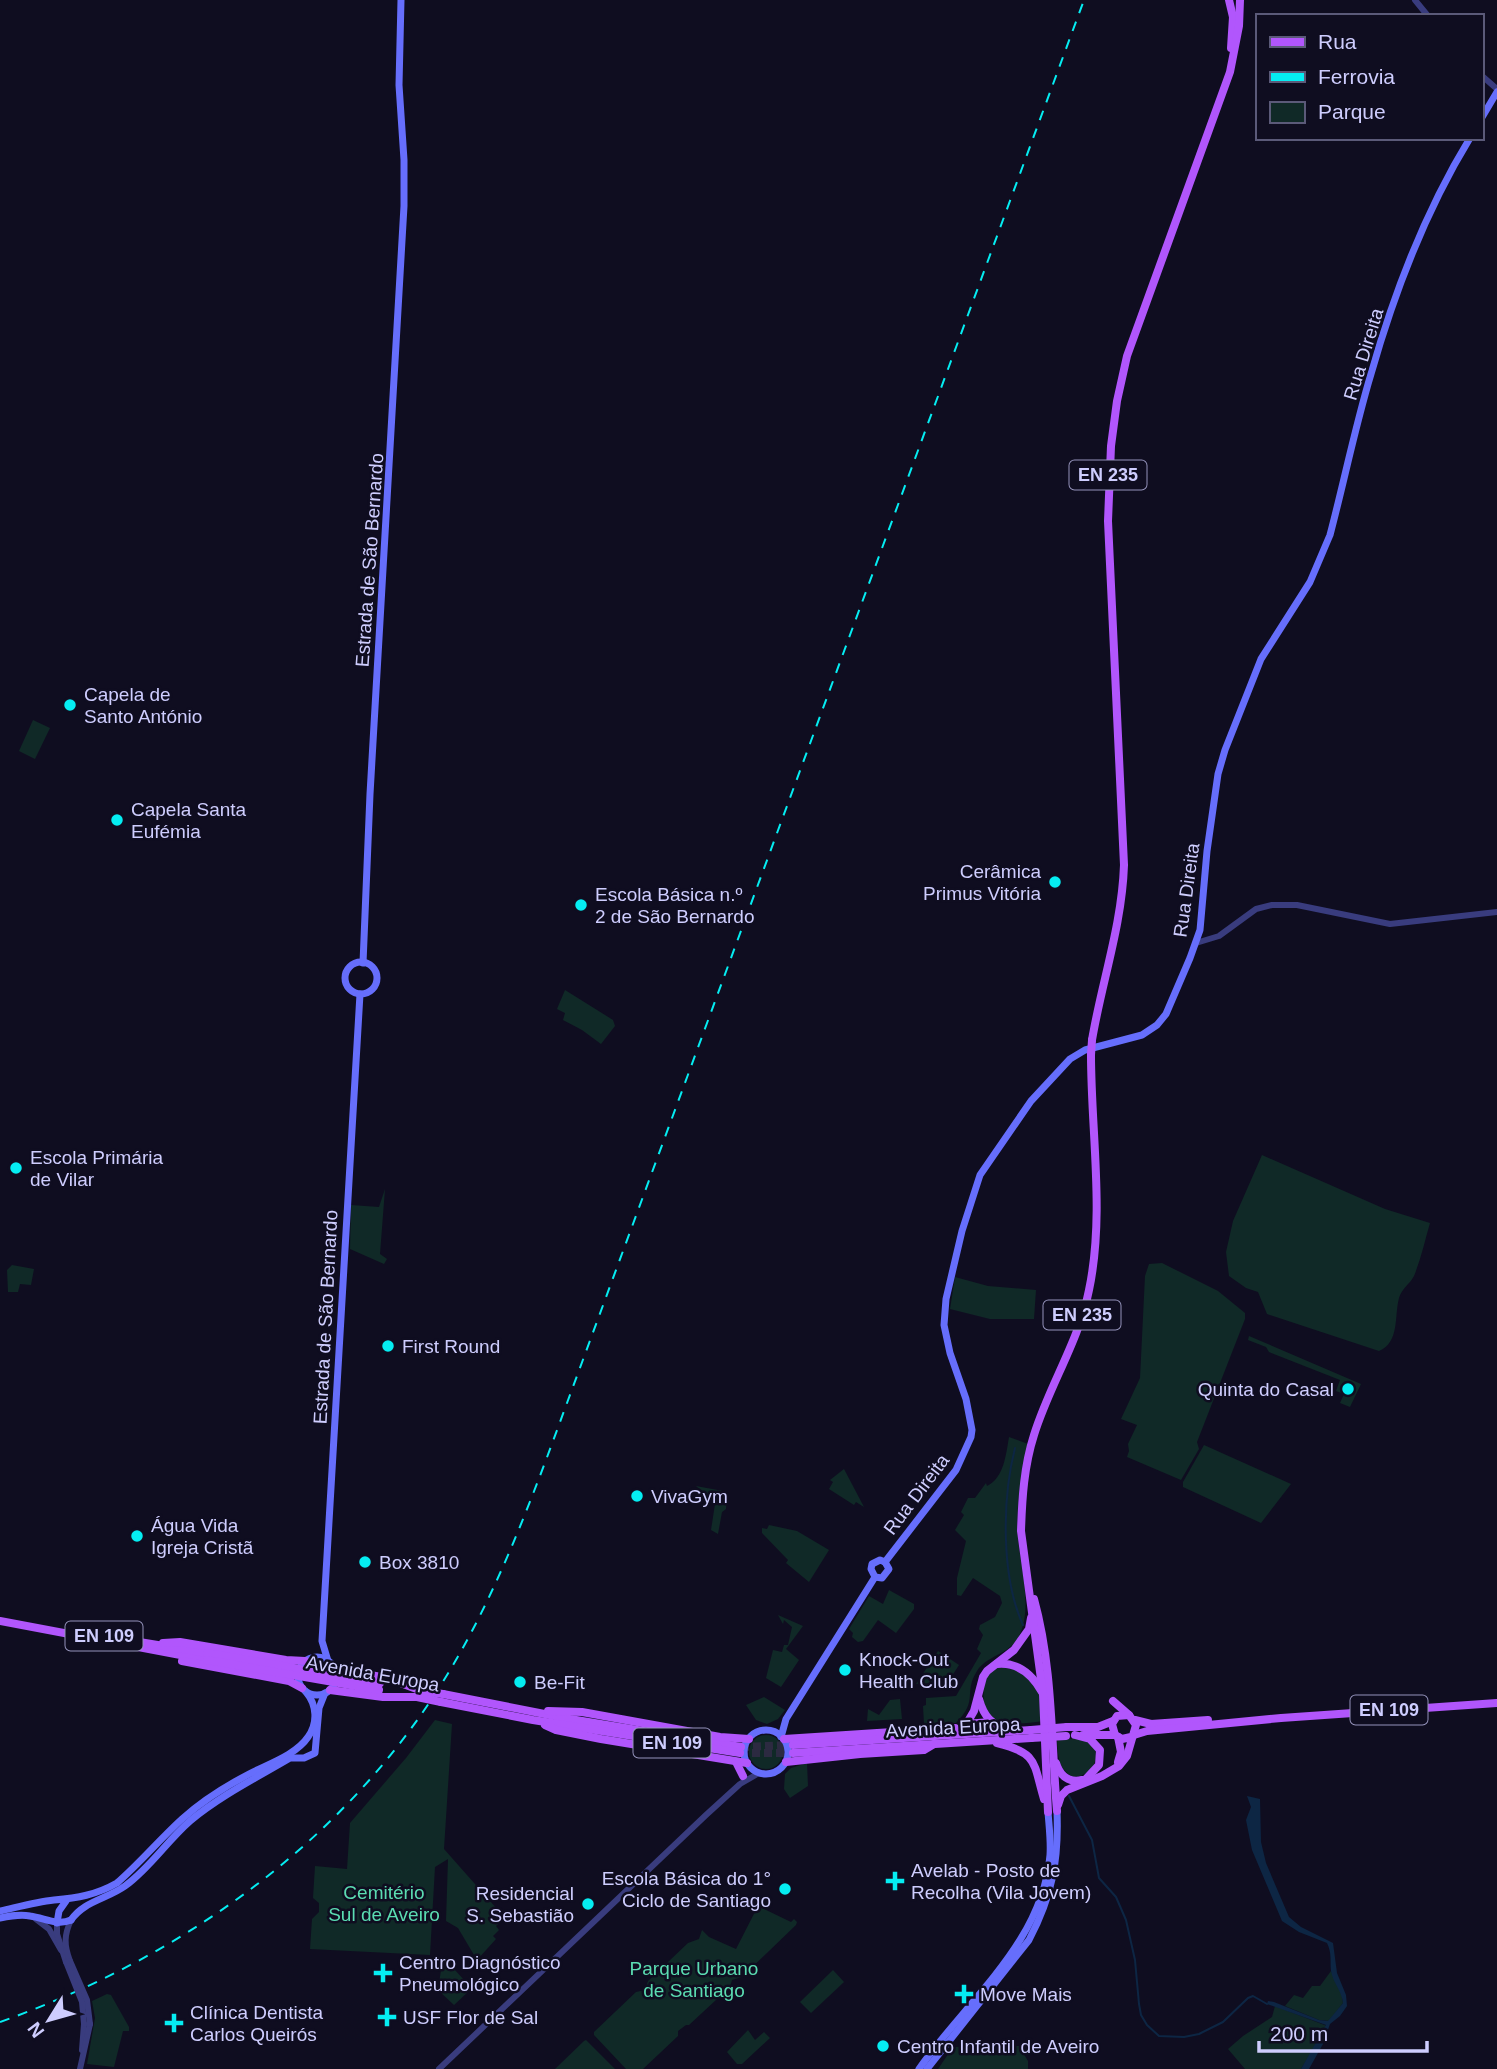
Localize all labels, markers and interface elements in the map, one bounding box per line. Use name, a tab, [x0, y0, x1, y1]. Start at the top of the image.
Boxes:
legend	[1256, 14, 1483, 140]
text: Rua	[1318, 30, 1357, 53]
text: Ferrovia	[1318, 65, 1395, 88]
text: Parque	[1318, 100, 1386, 123]
street label: Rua Direita	[1340, 305, 1388, 403]
street label: Estrada de São Bernardo	[352, 452, 387, 668]
road number: EN 235	[1070, 461, 1146, 490]
place label: Capela de Santo António	[84, 684, 202, 727]
marker: Capela de Santo António	[62, 697, 78, 713]
place label: Capela Santa Eufémia	[131, 799, 247, 842]
marker: Capela Santa Eufémia	[109, 812, 125, 828]
street label: Rua Direita	[1169, 841, 1204, 939]
place label: Cerâmica Primus Vitória	[923, 861, 1041, 904]
marker: Cerâmica Primus Vitória	[1047, 874, 1063, 890]
place label: Escola Básica n.º 2 de São Bernardo	[595, 884, 755, 927]
marker: Escola Básica n.º 2 de São Bernardo	[573, 897, 589, 913]
place label: Escola Primária de Vilar	[30, 1147, 163, 1190]
marker: Escola Primária de Vilar	[8, 1160, 24, 1176]
street label: Estrada de São Bernardo	[309, 1209, 342, 1425]
road number: EN 235	[1044, 1300, 1120, 1330]
place label: First Round	[402, 1336, 500, 1357]
marker: First Round	[380, 1338, 396, 1354]
place label: Quinta do Casal	[1198, 1379, 1334, 1400]
marker: Quinta do Casal	[1340, 1381, 1356, 1397]
street label: Rua Direita	[879, 1450, 954, 1539]
place label: VivaGym	[651, 1486, 728, 1507]
marker: VivaGym	[629, 1488, 645, 1504]
place label: Água Vida Igreja Cristã	[151, 1515, 254, 1558]
marker: Água Vida Igreja Cristã	[129, 1528, 145, 1544]
place label: Box 3810	[379, 1552, 459, 1573]
marker: Box 3810	[357, 1554, 373, 1570]
road number: EN 109	[66, 1622, 142, 1651]
place label: Knock-Out Health Club	[859, 1649, 958, 1692]
street label: Avenida Europa	[305, 1651, 442, 1696]
marker: Knock-Out Health Club	[837, 1662, 853, 1678]
place label: Be-Fit	[534, 1672, 585, 1693]
marker: Be-Fit	[512, 1674, 528, 1690]
road number: EN 109	[1350, 1695, 1428, 1724]
street label: Avenida Europa	[885, 1713, 1021, 1742]
road number: EN 109	[634, 1728, 710, 1758]
place label: Avelab - Posto de Recolha (Vila Jovem)	[911, 1860, 1091, 1903]
place label: Escola Básica do 1° Ciclo de Santiago	[602, 1868, 771, 1911]
marker: Avelab - Posto de Recolha (Vila Jovem)	[885, 1871, 905, 1891]
marker: Escola Básica do 1° Ciclo de Santiago	[777, 1881, 793, 1897]
park label: Cemitério Sul de Aveiro	[328, 1882, 440, 1925]
place label: Residencial S. Sebastião	[466, 1883, 574, 1926]
marker: Residencial S. Sebastião	[580, 1896, 596, 1912]
place label: Centro Diagnóstico Pneumológico	[399, 1952, 561, 1995]
park label: Parque Urbano de Santiago	[630, 1958, 758, 2001]
marker: Centro Diagnóstico Pneumológico	[373, 1963, 393, 1983]
marker: Move Mais	[954, 1984, 974, 2004]
place label: Move Mais	[980, 1984, 1072, 2005]
north arrow	[14, 1985, 84, 2055]
place label: Clínica Dentista Carlos Queirós	[190, 2002, 323, 2045]
marker: USF Flor de Sal	[377, 2007, 397, 2027]
place label: USF Flor de Sal	[403, 2007, 538, 2028]
scale bar	[1259, 2010, 1427, 2054]
marker: Clínica Dentista Carlos Queirós	[164, 2013, 184, 2033]
text: N	[23, 2018, 48, 2042]
text: 200 m	[1270, 2022, 1328, 2045]
place label: Centro Infantil de Aveiro	[897, 2036, 1099, 2057]
marker: Centro Infantil de Aveiro	[875, 2038, 891, 2054]

